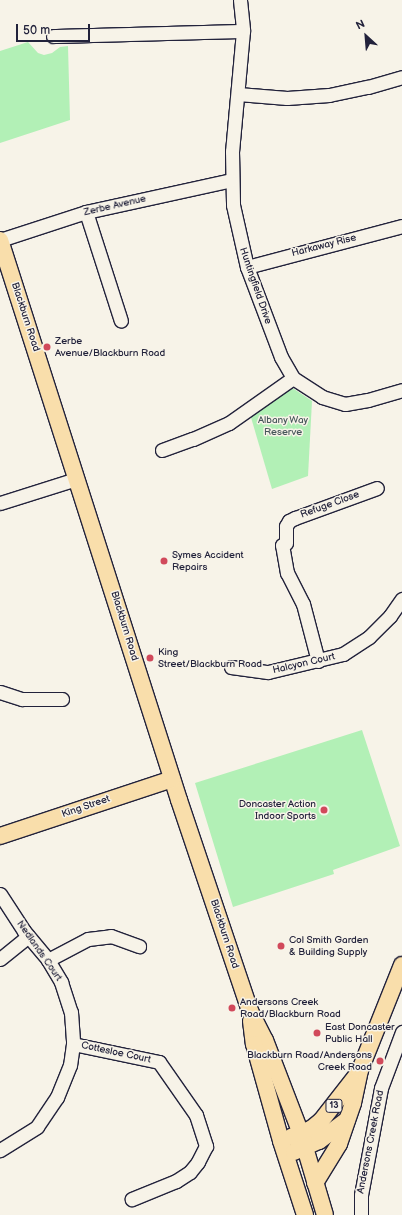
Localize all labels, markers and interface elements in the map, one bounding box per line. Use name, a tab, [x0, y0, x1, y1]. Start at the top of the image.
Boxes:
scale bar	[18, 16, 92, 42]
north arrow	[346, 16, 386, 56]
text: N	[354, 17, 367, 32]
text: 50 m	[23, 23, 50, 38]
street label: Zerbe Avenue	[83, 193, 147, 219]
street label: Harkaway Rise	[290, 232, 358, 260]
street label: Huntingfield Drive	[236, 246, 274, 326]
street label: Blackburn Road	[8, 281, 42, 353]
place label: Zerbe Avenue/Blackburn Road	[55, 335, 165, 358]
marker: Zerbe Avenue/Blackburn Road	[42, 342, 52, 352]
park label: Albany Way Reserve	[257, 414, 309, 438]
street label: Refuge Close	[299, 489, 361, 521]
place label: Symes Accident Repairs	[172, 549, 244, 572]
marker: Symes Accident Repairs	[159, 556, 169, 566]
street label: Blackburn Road	[108, 590, 140, 662]
place label: King Street/Blackburn Road	[158, 646, 262, 670]
street label: Halcyon Court	[272, 651, 336, 677]
marker: King Street/Blackburn Road	[145, 653, 155, 663]
street label: King Street	[60, 793, 112, 821]
place label: Doncaster Action Indoor Sports	[239, 798, 316, 822]
marker: Doncaster Action Indoor Sports	[319, 805, 329, 815]
street label: Blackburn Road	[207, 898, 241, 970]
street label: Nedlands Court	[14, 918, 64, 984]
place label: Col Smith Garden & Building Supply	[289, 934, 369, 958]
marker: Col Smith Garden & Building Supply	[276, 941, 286, 951]
place label: Andersons Creek Road/Blackburn Road	[240, 996, 341, 1020]
marker: Andersons Creek Road/Blackburn Road	[227, 1003, 237, 1013]
place label: East Doncaster Public Hall	[325, 1021, 395, 1044]
marker: East Doncaster Public Hall	[312, 1028, 322, 1038]
street label: Cottesloe Court	[80, 1040, 152, 1066]
place label: Blackburn Road/Andersons Creek Road	[247, 1049, 372, 1072]
marker: Blackburn Road/Andersons Creek Road	[375, 1056, 385, 1066]
street label: Andersons Creek Road	[355, 1089, 387, 1195]
road number: 13	[325, 1099, 343, 1113]

